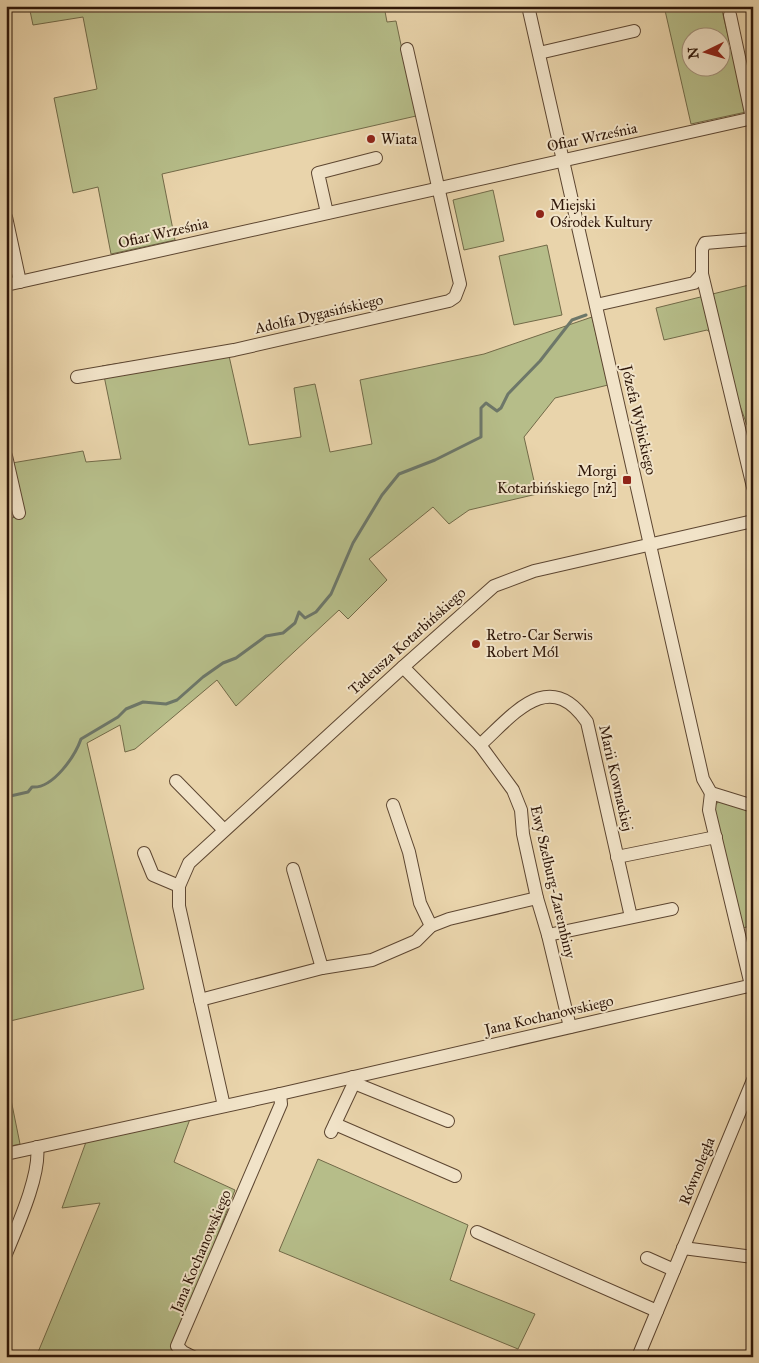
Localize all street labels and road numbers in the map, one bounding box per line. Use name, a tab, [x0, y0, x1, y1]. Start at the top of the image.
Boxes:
street label: Ofiar Września	[545, 119, 639, 155]
street label: Ofiar Września	[116, 214, 210, 252]
street label: Adolfa Dygasińskiego	[252, 290, 385, 338]
street label: Józefa Wybickiego	[616, 362, 660, 477]
street label: Tadeusza Kotarbińskiego	[345, 583, 470, 698]
street label: Marii Kownackiej	[595, 723, 637, 833]
street label: Ewy Szelburg-Zarembiny	[527, 804, 580, 961]
street label: Jana Kochanowskiego	[481, 991, 616, 1040]
street label: Równoległa	[675, 1134, 719, 1207]
street label: Jana Kochanowskiego	[166, 1187, 236, 1317]

